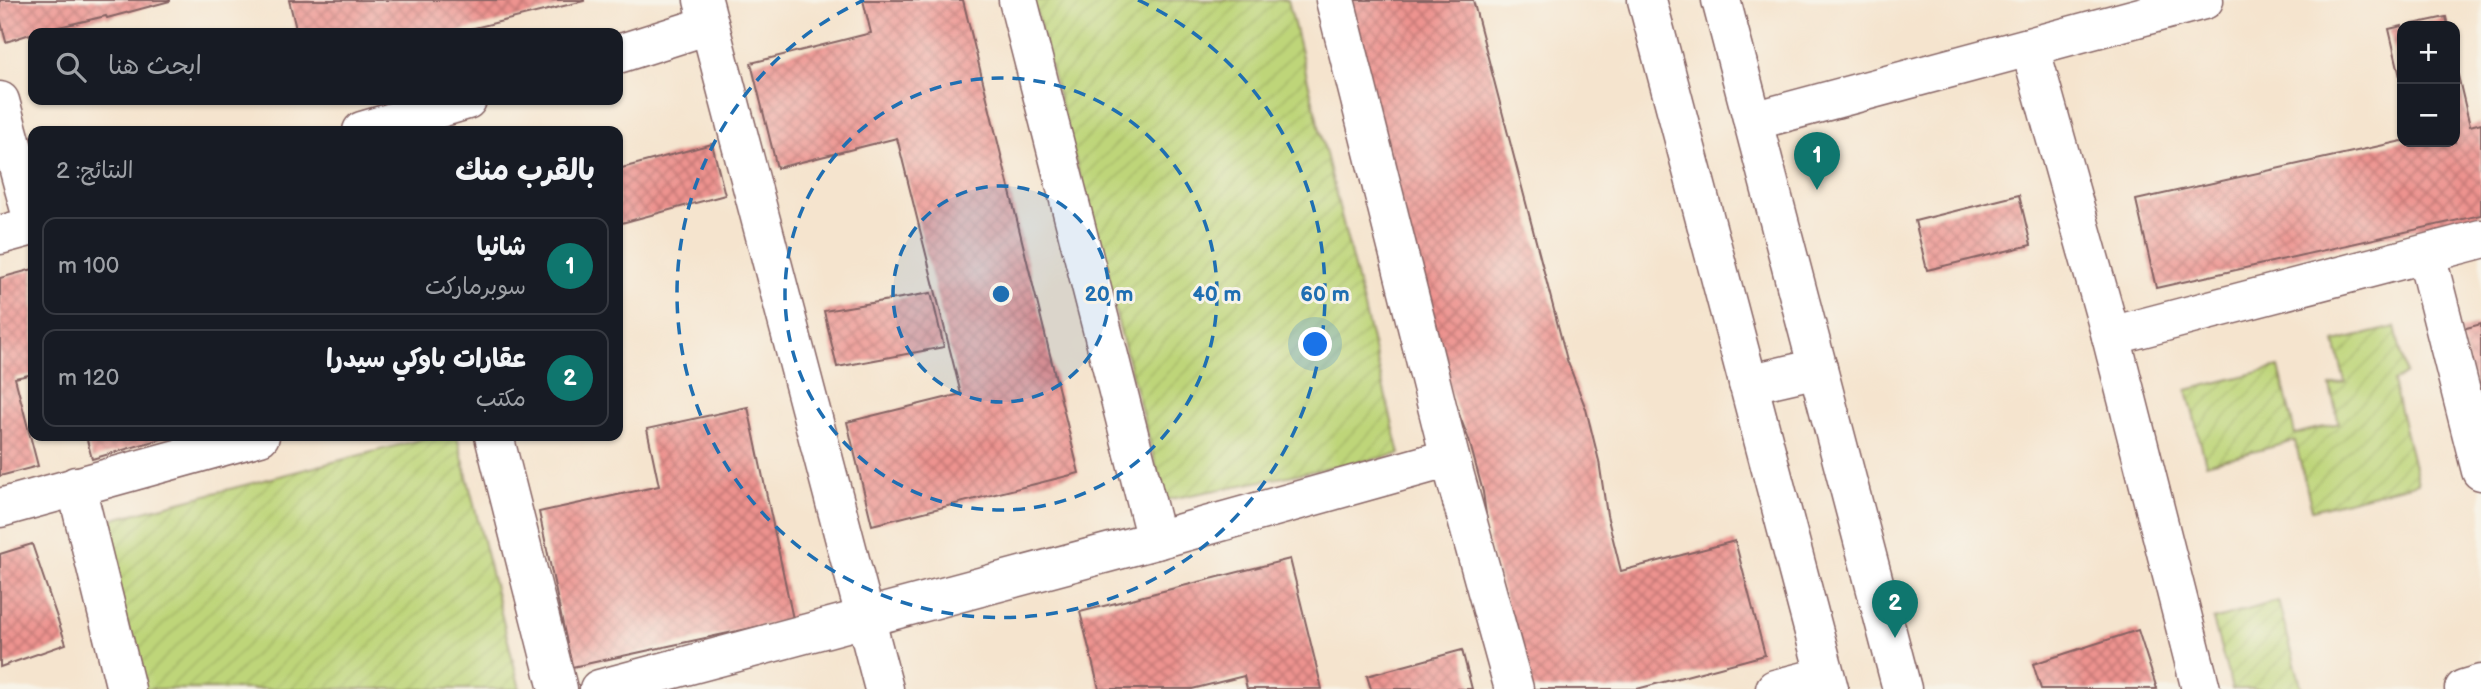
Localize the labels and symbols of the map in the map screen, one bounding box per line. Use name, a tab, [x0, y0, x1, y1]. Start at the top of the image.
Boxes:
pin: 1	[1794, 132, 1840, 190]
centre of rings	[989, 282, 1013, 306]
text: 20 m	[1085, 282, 1133, 307]
text: 40 m	[1192, 282, 1242, 307]
text: 60 m	[1300, 282, 1350, 307]
your location	[1298, 327, 1332, 361]
pin: 2	[1872, 580, 1918, 638]

